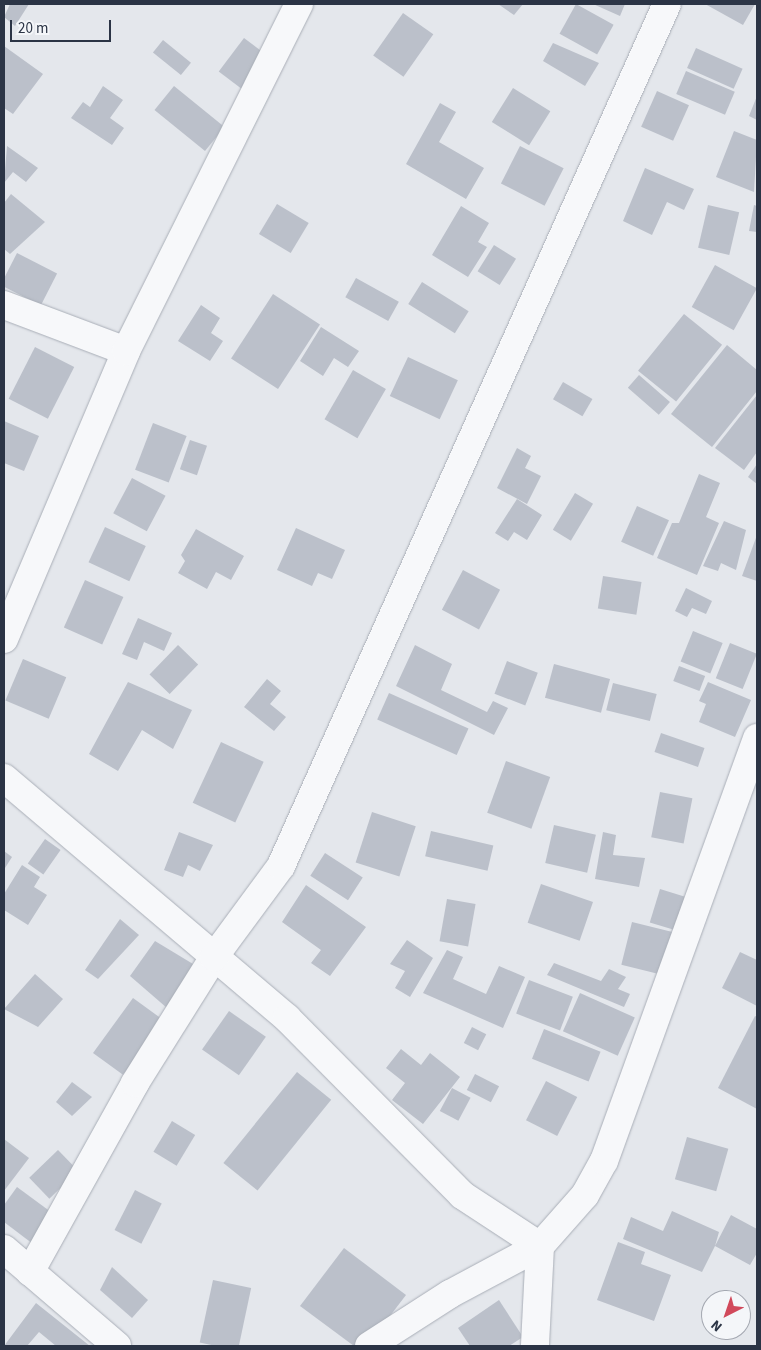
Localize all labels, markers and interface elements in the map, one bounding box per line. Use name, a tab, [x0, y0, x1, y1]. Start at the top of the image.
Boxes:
scale bar	[12, 10, 114, 42]
text: 20 m	[18, 18, 48, 39]
north arrow	[701, 1290, 751, 1340]
text: N	[707, 1315, 727, 1336]

